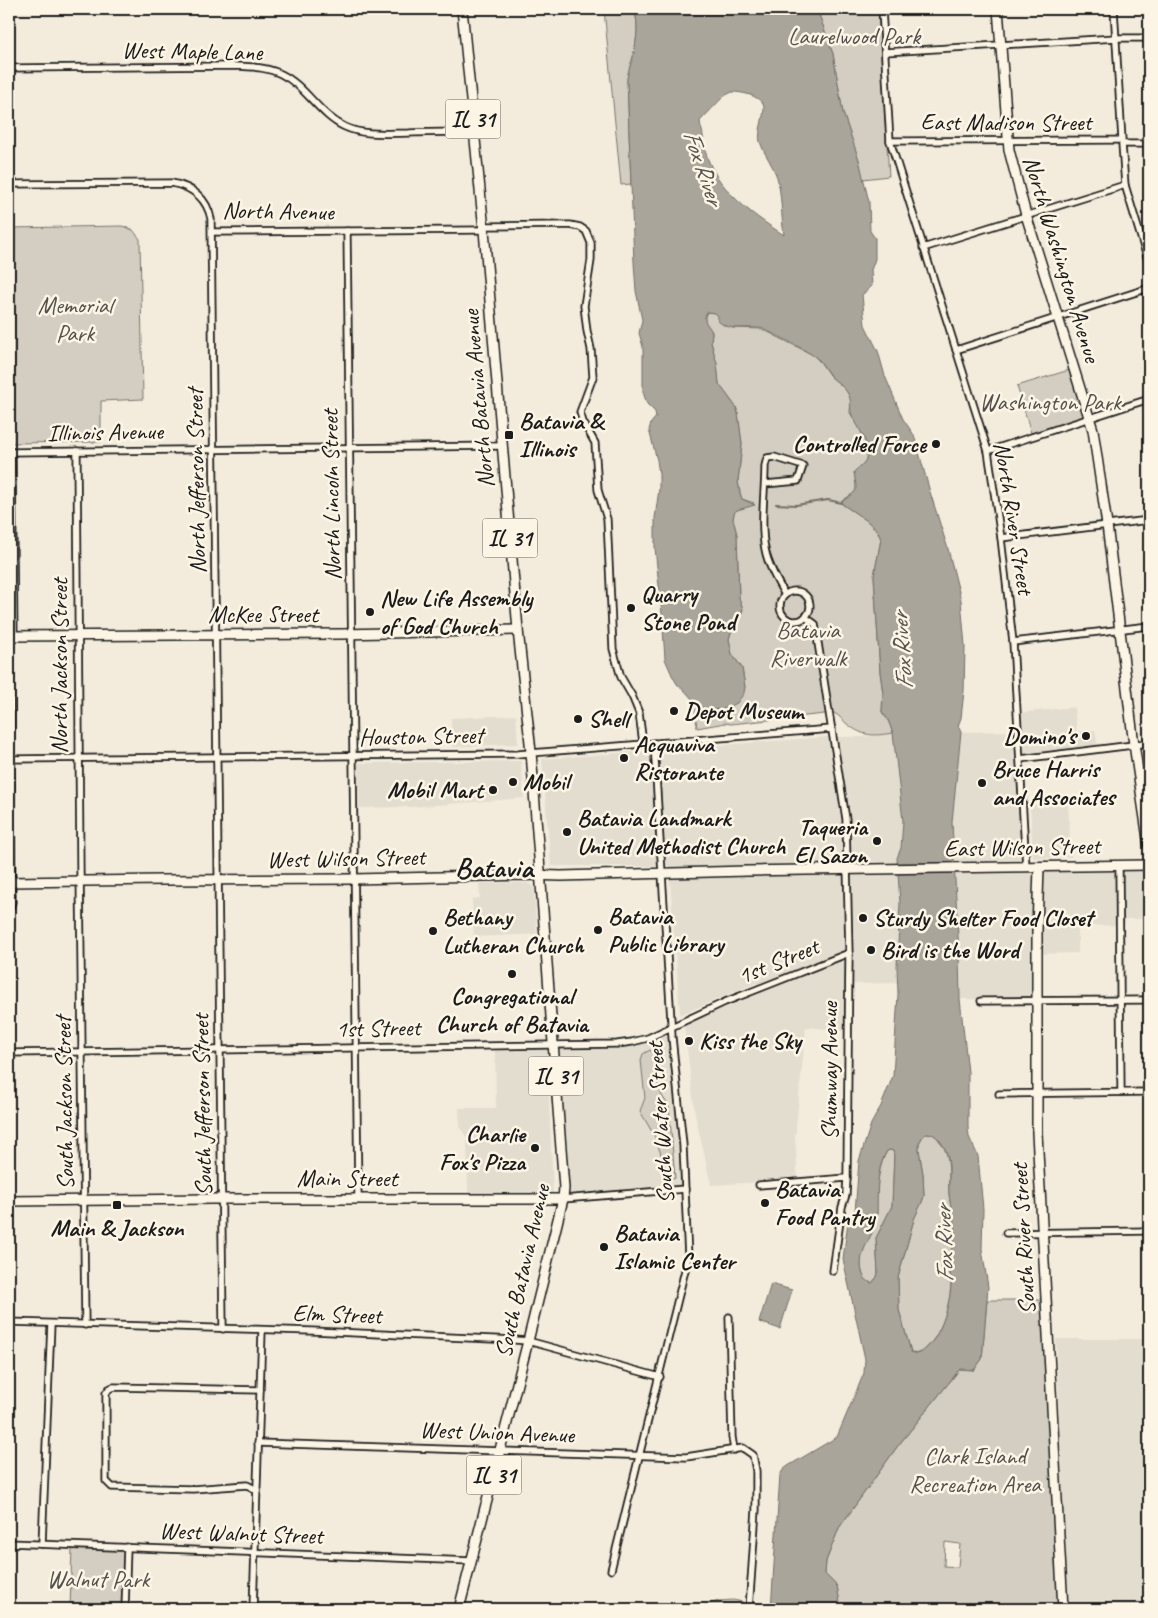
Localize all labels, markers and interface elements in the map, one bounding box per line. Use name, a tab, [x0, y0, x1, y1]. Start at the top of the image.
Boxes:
park label: Laurelwood Park	[788, 21, 922, 51]
street label: West Maple Lane	[122, 35, 265, 67]
road number: IL 31	[446, 100, 500, 138]
street label: East Madison Street	[921, 107, 1094, 137]
water label: Fox River	[675, 126, 732, 213]
street label: North Washington Avenue	[1016, 152, 1108, 368]
street label: North Avenue	[222, 195, 336, 227]
park label: Memorial Park	[38, 290, 116, 348]
street label: North Batavia Avenue	[455, 306, 501, 489]
street label: North Jefferson Street	[179, 385, 213, 574]
park label: Washington Park	[979, 387, 1123, 417]
place label: Batavia & Illinois	[519, 406, 606, 464]
street label: North Lincoln Street	[314, 407, 347, 581]
street label: Illinois Avenue	[47, 416, 165, 448]
marker: Batavia & Illinois	[503, 429, 515, 441]
place label: Controlled Force	[793, 429, 928, 459]
marker: Controlled Force	[930, 438, 942, 450]
street label: North River Street	[987, 440, 1041, 598]
road number: IL 31	[482, 518, 538, 558]
street label: North Jackson Street	[44, 576, 74, 754]
place label: Quarry Stone Pond	[641, 579, 739, 637]
place label: New Life Assembly of God Church	[380, 583, 534, 641]
street label: McKee Street	[208, 599, 320, 629]
marker: Quarry Stone Pond	[625, 602, 637, 614]
marker: New Life Assembly of God Church	[364, 606, 376, 618]
water label: Fox River	[883, 608, 921, 690]
park label: Batavia Riverwalk	[769, 615, 849, 673]
place label: Depot Museum	[684, 696, 806, 726]
place label: Shell	[588, 704, 633, 734]
marker: Depot Museum	[668, 705, 680, 717]
marker: Shell	[572, 713, 584, 725]
street label: Houston Street	[359, 720, 486, 752]
place label: Domino's	[1004, 721, 1079, 751]
place label: Acquaviva Ristorante	[634, 729, 724, 787]
marker: Domino's	[1080, 730, 1092, 742]
marker: Acquaviva Ristorante	[618, 752, 630, 764]
place label: Bruce Harris and Associates	[992, 754, 1117, 812]
place label: Mobil	[523, 767, 574, 797]
place label: Mobil Mart	[387, 775, 486, 805]
marker: Mobil	[507, 776, 519, 788]
marker: Bruce Harris and Associates	[976, 777, 988, 789]
marker: Mobil Mart	[487, 784, 499, 796]
place label: Batavia Landmark United Methodist Church	[577, 803, 786, 861]
place label: Taqueria El Sazon	[794, 812, 869, 870]
marker: Batavia Landmark United Methodist Church	[561, 826, 573, 838]
street label: East Wilson Street	[944, 831, 1102, 863]
marker: Taqueria El Sazon	[871, 835, 883, 847]
street label: West Wilson Street	[267, 842, 427, 874]
district label: Batavia	[455, 849, 535, 886]
place label: Batavia Public Library	[608, 901, 726, 959]
place label: Bethany Lutheran Church	[443, 902, 585, 960]
place label: Sturdy Shelter Food Closet	[873, 903, 1097, 933]
marker: Sturdy Shelter Food Closet	[857, 912, 869, 924]
marker: Batavia Public Library	[592, 924, 604, 936]
marker: Bethany Lutheran Church	[427, 925, 439, 937]
street label: 1st Street	[733, 930, 825, 991]
place label: Bird is the Word	[881, 935, 1023, 965]
marker: Bird is the Word	[865, 944, 877, 956]
marker: Congregational Church of Batavia	[506, 968, 518, 980]
place label: Congregational Church of Batavia	[436, 981, 590, 1039]
street label: Shumway Avenue	[814, 1000, 844, 1140]
street label: South Jefferson Street	[185, 1012, 219, 1196]
street label: 1st Street	[335, 1012, 423, 1044]
street label: South Jackson Street	[47, 1013, 81, 1190]
place label: Kiss the Sky	[699, 1026, 804, 1056]
marker: Kiss the Sky	[683, 1035, 695, 1047]
street label: South Water Street	[639, 1039, 681, 1205]
road number: IL 31	[528, 1056, 584, 1096]
place label: Charlie Fox's Pizza	[439, 1119, 527, 1177]
marker: Charlie Fox's Pizza	[529, 1142, 541, 1154]
street label: South River Street	[1004, 1161, 1042, 1315]
street label: Main Street	[297, 1163, 399, 1193]
place label: Batavia Food Pantry	[775, 1174, 876, 1232]
street label: South Batavia Avenue	[487, 1179, 557, 1361]
marker: Batavia Food Pantry	[759, 1197, 771, 1209]
marker: Main & Jackson	[111, 1199, 123, 1211]
water label: Fox River	[927, 1201, 961, 1283]
place label: Main & Jackson	[51, 1213, 184, 1243]
place label: Batavia Islamic Center	[614, 1218, 737, 1276]
marker: Batavia Islamic Center	[598, 1241, 610, 1253]
street label: Elm Street	[292, 1297, 384, 1331]
street label: West Union Avenue	[419, 1414, 577, 1450]
park label: Clark Island Recreation Area	[909, 1441, 1042, 1499]
road number: IL 31	[466, 1456, 522, 1494]
street label: West Walnut Street	[159, 1515, 325, 1551]
park label: Walnut Park	[47, 1564, 152, 1594]

